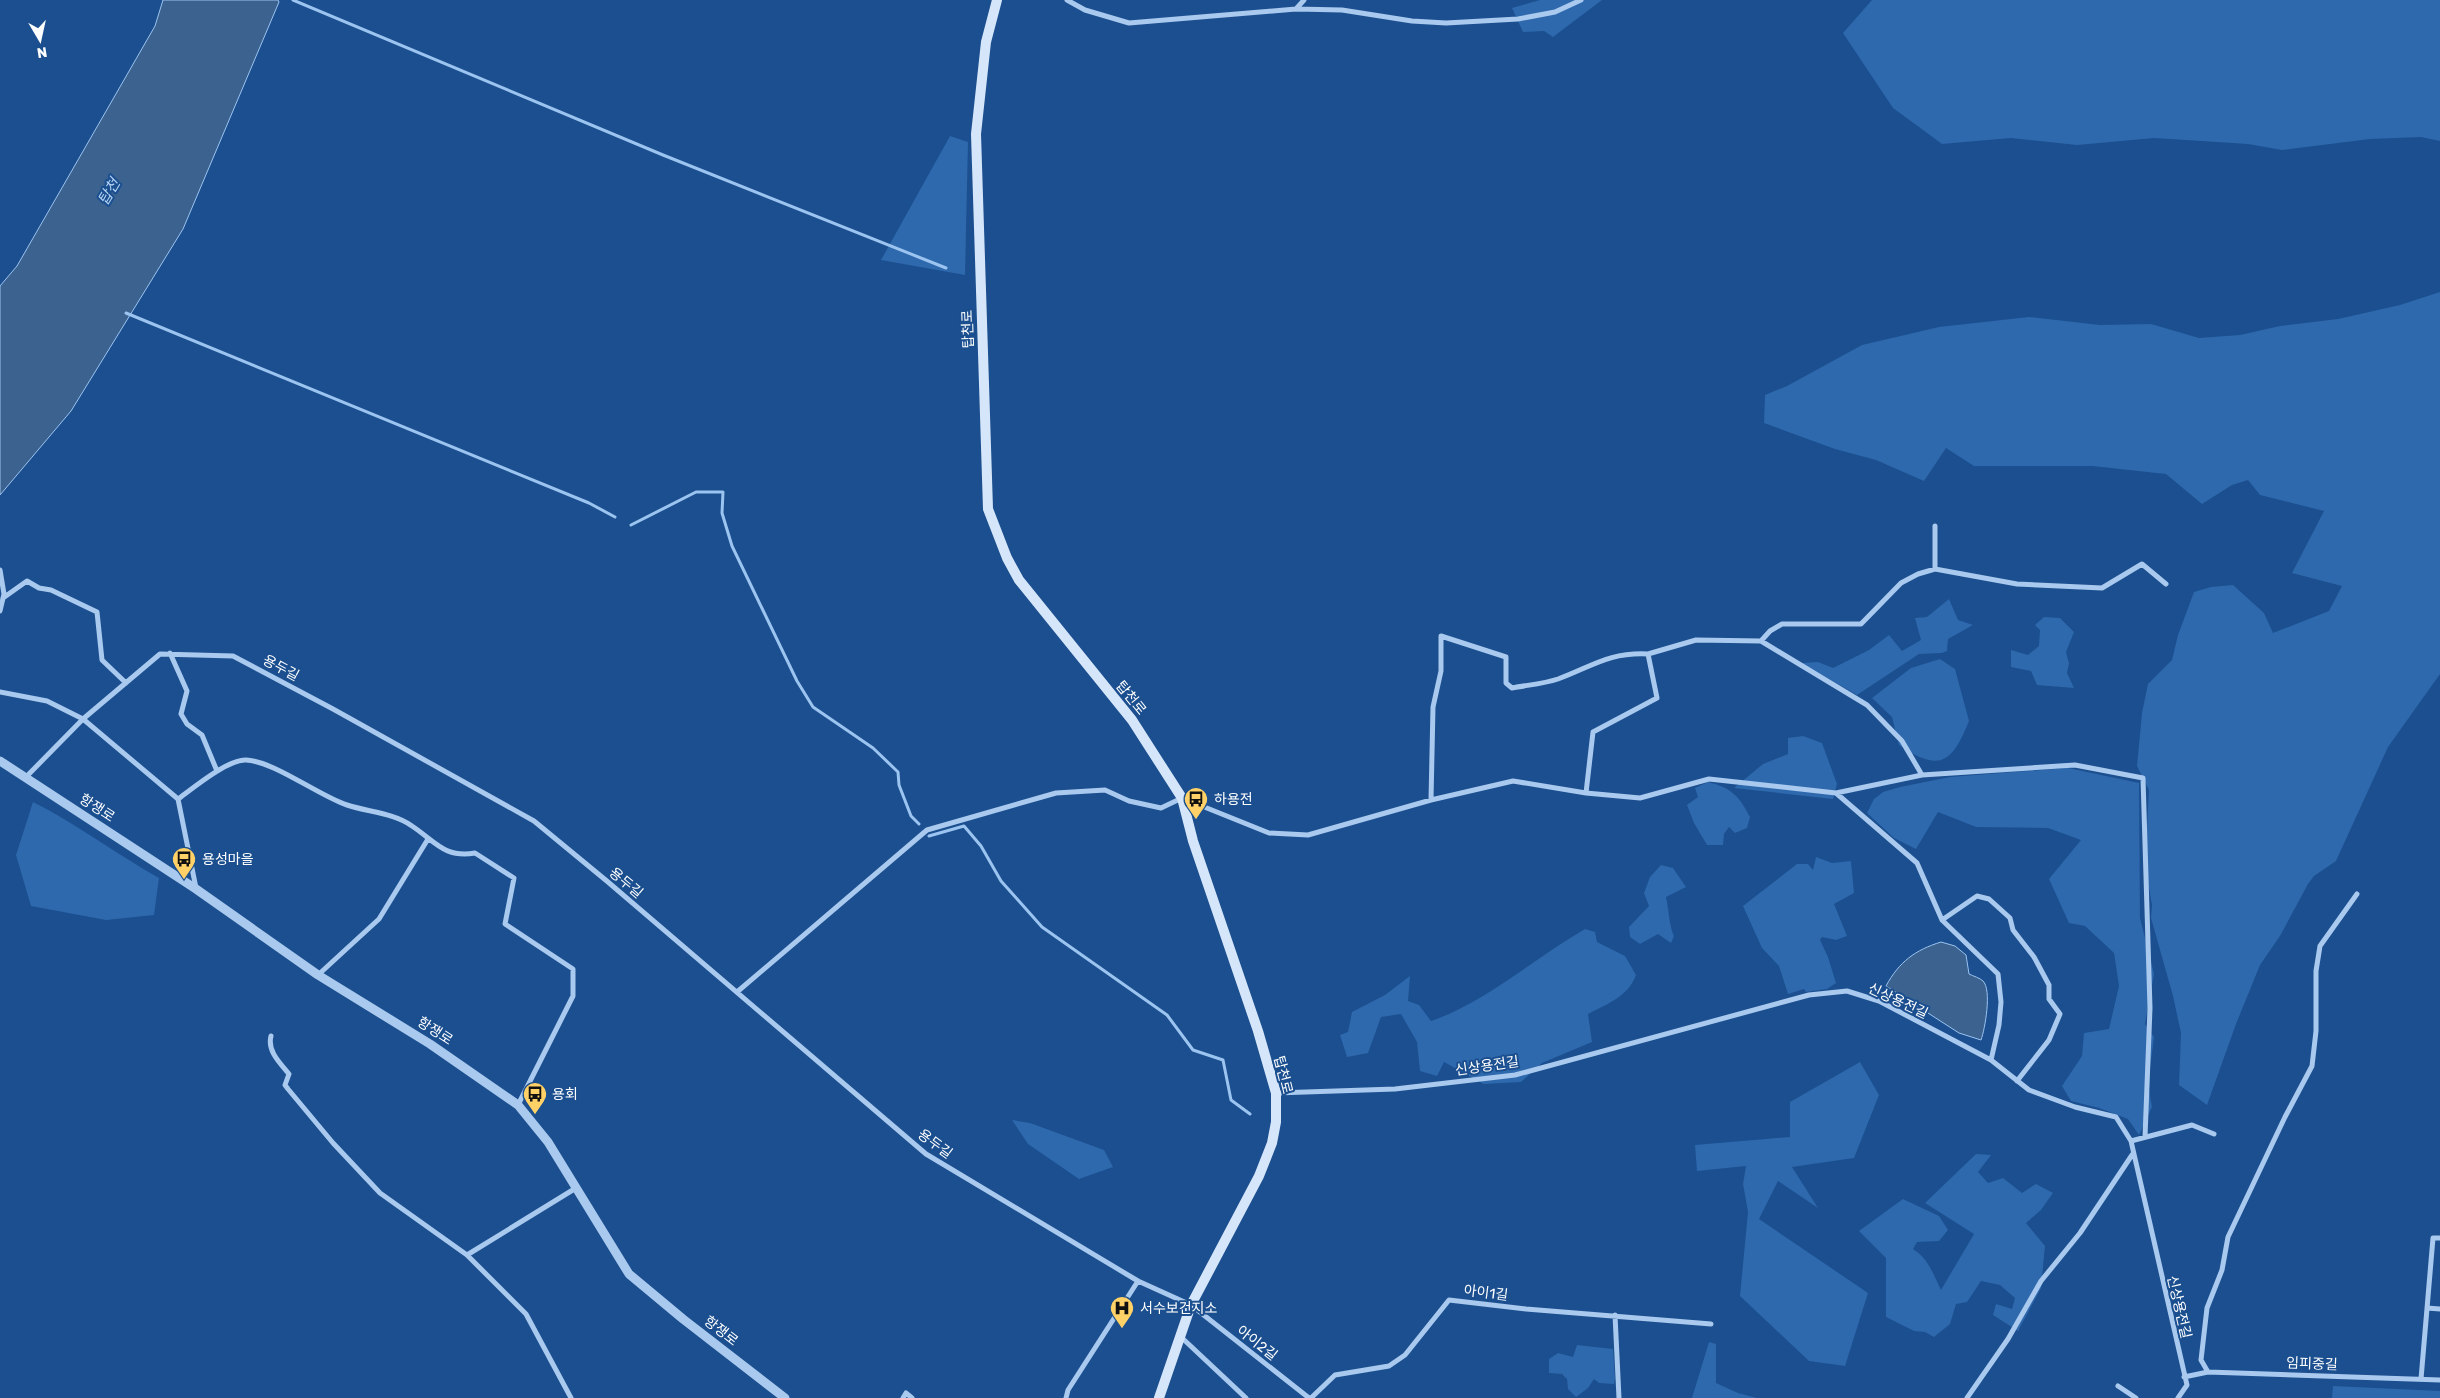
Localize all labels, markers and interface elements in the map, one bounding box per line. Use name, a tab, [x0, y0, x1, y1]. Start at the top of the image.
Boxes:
north arrow	[15, 15, 65, 65]
text: N	[36, 43, 48, 62]
water label: 탑천	[94, 174, 125, 208]
street label: 탑천로	[959, 309, 977, 349]
street label: 용두길	[260, 651, 302, 685]
street label: 탑천로	[1112, 678, 1150, 718]
bus stop icon: 하용전	[1183, 786, 1209, 820]
street label: 항쟁로	[76, 790, 118, 826]
place label: 하용전	[1214, 791, 1253, 808]
bus stop icon: 용성마을	[171, 846, 197, 880]
place label: 용성마을	[202, 851, 254, 868]
street label: 용두길	[606, 864, 646, 902]
street label: 신상용전길	[1865, 980, 1931, 1022]
street label: 항쟁로	[414, 1013, 456, 1049]
street label: 신상용전길	[1454, 1053, 1520, 1079]
street label: 탑천로	[1270, 1054, 1296, 1096]
bus stop icon: 용회	[522, 1081, 548, 1115]
place label: 용회	[552, 1086, 578, 1103]
street label: 용두길	[914, 1126, 956, 1162]
street label: 신상용전길	[2163, 1274, 2195, 1340]
street label: 아이1길	[1463, 1282, 1509, 1304]
hospital icon: 서수보건지소	[1109, 1295, 1135, 1329]
place label: 서수보건지소	[1140, 1300, 1217, 1317]
street label: 항쟁로	[701, 1312, 742, 1350]
street label: 아이2길	[1233, 1322, 1281, 1364]
street label: 임피중길	[2286, 1355, 2338, 1373]

